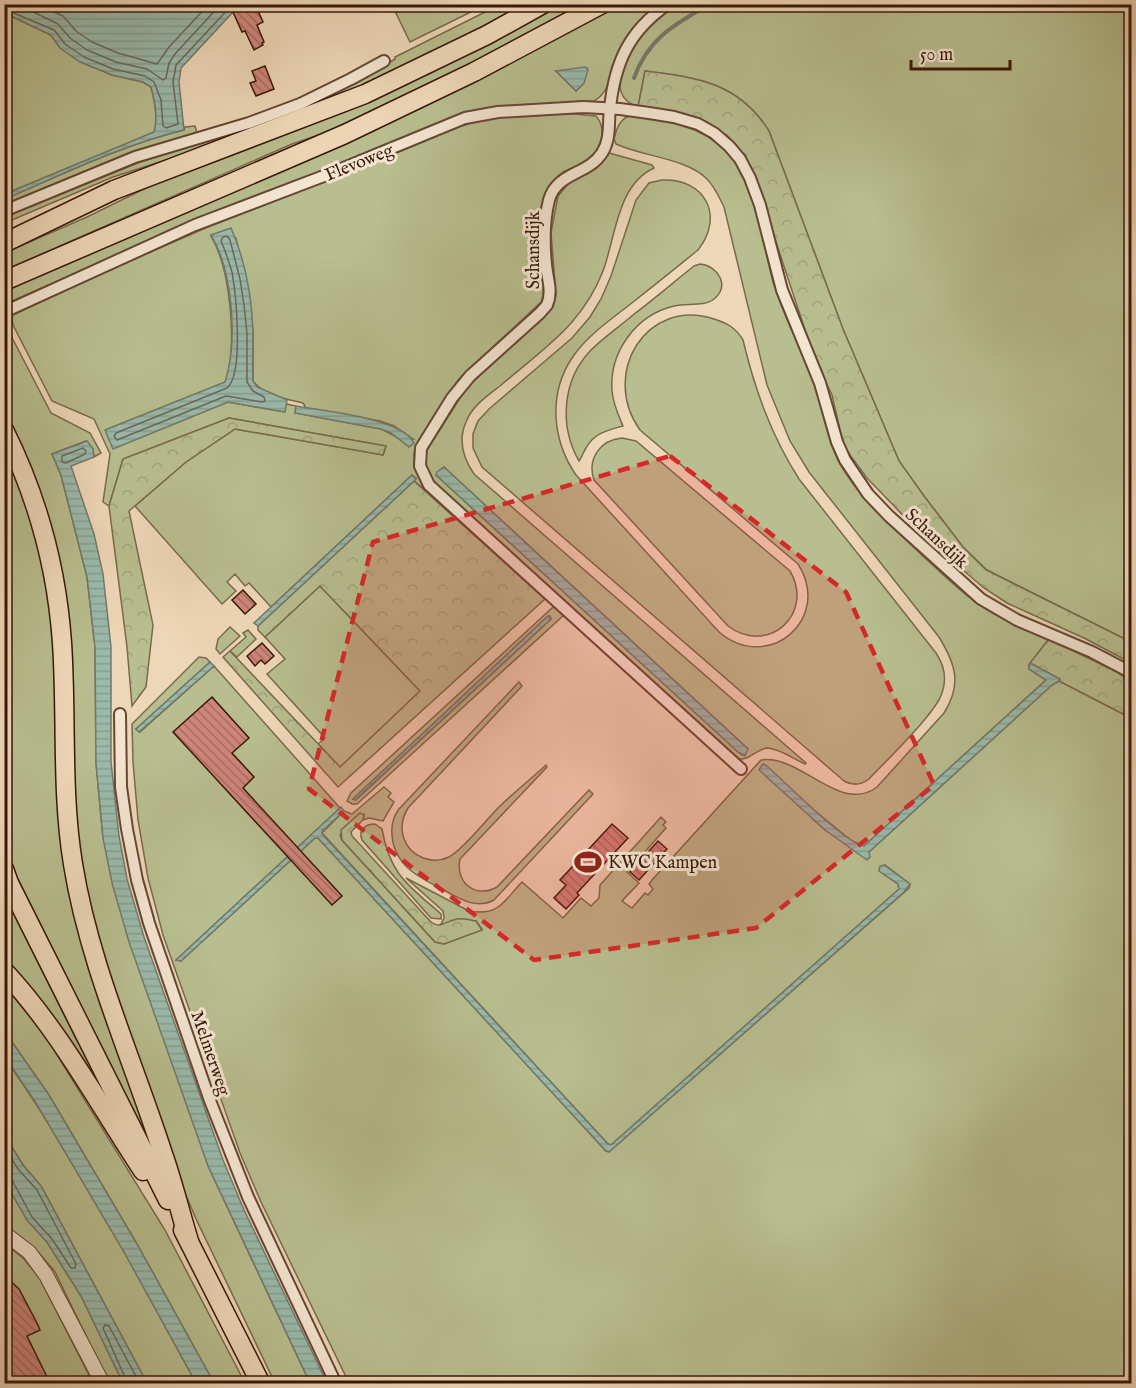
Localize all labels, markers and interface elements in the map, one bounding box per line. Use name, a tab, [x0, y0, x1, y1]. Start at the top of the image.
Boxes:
scale bar	[911, 33, 1010, 71]
text: 50 m	[920, 44, 953, 67]
street label: Flevoweg	[322, 139, 397, 187]
street label: Schansdijk	[523, 210, 546, 289]
street label: Schansdijk	[899, 504, 973, 575]
sports icon: KWC Kampen	[573, 847, 603, 877]
place label: KWC Kampen	[608, 852, 717, 875]
street label: Melmerweg	[184, 1008, 235, 1099]

